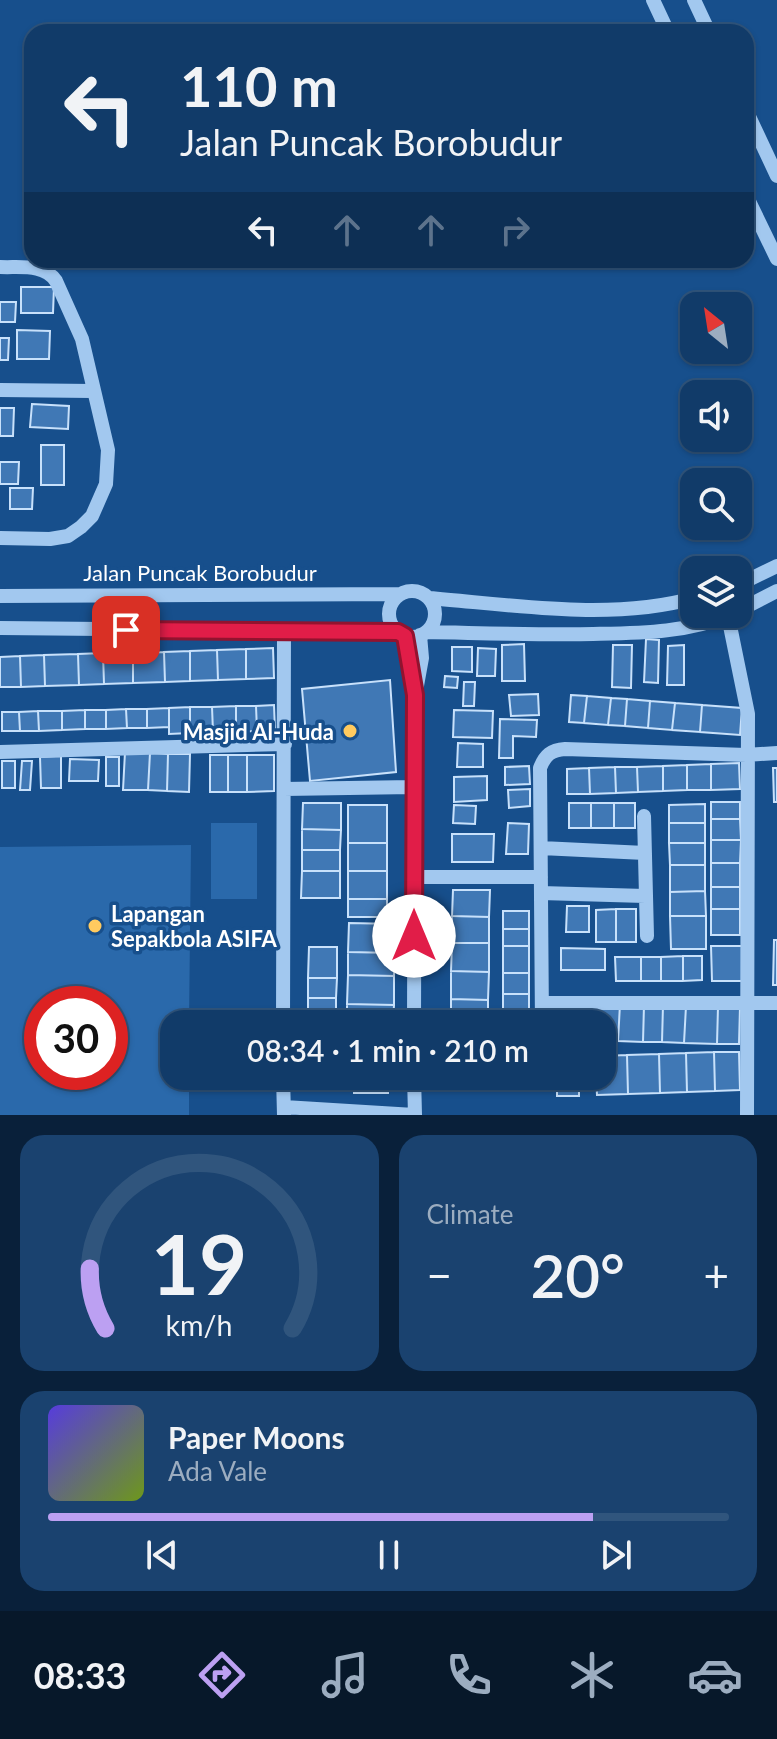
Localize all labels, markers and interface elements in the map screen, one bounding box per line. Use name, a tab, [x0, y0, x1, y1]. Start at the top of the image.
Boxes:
text: 110 m	[180, 52, 338, 119]
icon: left	[48, 56, 152, 160]
text: Jalan Puncak Borobudur	[180, 120, 562, 164]
icon: left	[241, 208, 285, 252]
icon: ahead	[325, 208, 369, 252]
icon: ahead	[409, 208, 453, 252]
icon: right	[493, 208, 537, 252]
north arrow	[680, 292, 752, 364]
map controls	[680, 292, 752, 628]
button: sound	[680, 380, 752, 452]
button: search	[680, 468, 752, 540]
button: layers	[680, 556, 752, 628]
street label: Jalan Puncak Borobudur	[83, 559, 317, 586]
pin	[92, 596, 160, 664]
icon: arrive	[104, 608, 148, 652]
place label: Masjid Al-Huda	[183, 718, 334, 745]
marker: Masjid Al-Huda	[341, 722, 359, 740]
position arrow	[372, 894, 456, 978]
place label: Lapangan Sepakbola ASIFA	[111, 900, 278, 952]
marker: Lapangan Sepakbola ASIFA	[86, 917, 104, 935]
speed limit sign: 30	[24, 986, 128, 1090]
text: 08:34 · 1 min · 210 m	[247, 1032, 529, 1068]
text: Climate	[427, 1198, 513, 1230]
text: 19	[151, 1213, 248, 1313]
text: 20°	[531, 1239, 625, 1311]
text: −	[427, 1249, 452, 1301]
text: +	[703, 1249, 729, 1301]
text: km/h	[166, 1308, 233, 1342]
text: Paper Moons	[168, 1419, 345, 1455]
text: Ada Vale	[168, 1455, 267, 1487]
icon: previous	[140, 1533, 184, 1577]
icon: pause	[367, 1533, 411, 1577]
icon: next	[594, 1533, 638, 1577]
icon: directions	[194, 1647, 250, 1703]
icon: music	[317, 1647, 373, 1703]
icon: phone	[441, 1647, 497, 1703]
icon: climate	[564, 1647, 620, 1703]
icon: car	[687, 1647, 743, 1703]
text: 08:33	[34, 1653, 126, 1697]

